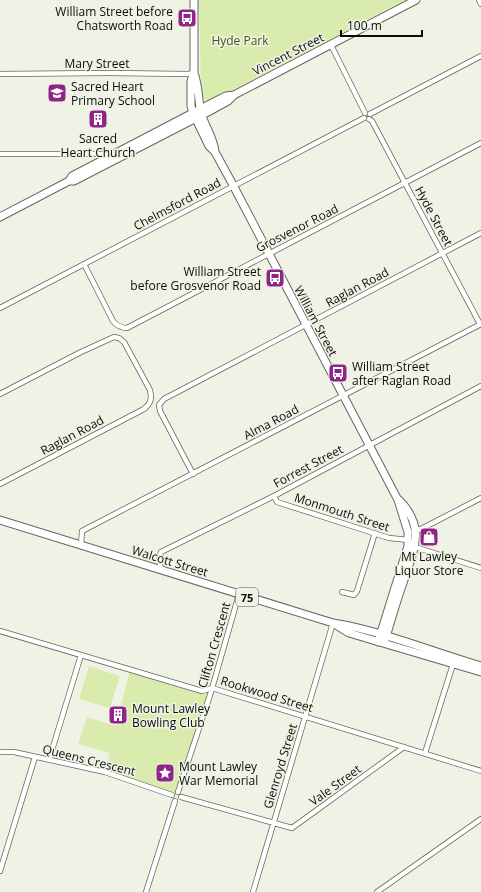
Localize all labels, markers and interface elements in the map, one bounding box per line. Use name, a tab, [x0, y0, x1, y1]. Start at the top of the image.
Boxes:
place label: William Street before Chatsworth Road	[55, 3, 173, 34]
bus stop icon: William Street before Chatsworth Road	[176, 7, 198, 29]
scale bar	[341, 12, 422, 38]
text: 100 m	[347, 17, 382, 34]
street label: Vincent Street	[249, 29, 327, 79]
park label: Hyde Park	[211, 32, 269, 49]
street label: Mary Street	[64, 55, 130, 72]
place label: Sacred Heart Primary School	[71, 78, 155, 109]
school or university icon: Sacred Heart Primary School	[46, 82, 68, 104]
building icon: Sacred Heart Church	[87, 108, 109, 130]
place label: Sacred Heart Church	[61, 130, 135, 161]
street label: Chelmsford Road	[130, 174, 224, 234]
street label: Hyde Street	[411, 183, 457, 249]
street label: Grosvenor Road	[253, 200, 341, 256]
place label: William Street before Grosvenor Road	[130, 263, 261, 294]
street label: Raglan Road	[322, 263, 392, 311]
bus stop icon: William Street before Grosvenor Road	[264, 267, 286, 289]
street label: William Street	[290, 283, 342, 359]
place label: William Street after Raglan Road	[352, 358, 451, 389]
bus stop icon: William Street after Raglan Road	[327, 362, 349, 384]
street label: Alma Road	[240, 400, 302, 444]
street label: Raglan Road	[37, 411, 107, 459]
street label: Forrest Street	[270, 441, 346, 491]
street label: Monmouth Street	[292, 489, 392, 535]
shop icon: Mt Lawley Liquor Store	[418, 526, 440, 548]
street label: Walcott Street	[130, 541, 210, 581]
place label: Mt Lawley Liquor Store	[395, 548, 464, 579]
road number: 75	[236, 588, 258, 606]
street label: Clifton Crescent	[194, 600, 234, 690]
street label: Rookwood Street	[219, 672, 315, 716]
place label: Mount Lawley Bowling Club	[132, 700, 211, 731]
building icon: Mount Lawley Bowling Club	[107, 704, 129, 726]
street label: Glenroyd Street	[259, 721, 301, 811]
street label: Queens Crescent	[41, 740, 137, 780]
place label: Mount Lawley War Memorial	[179, 758, 258, 789]
street label: Vale Street	[306, 760, 364, 810]
place icon: Mount Lawley War Memorial	[154, 762, 176, 784]

